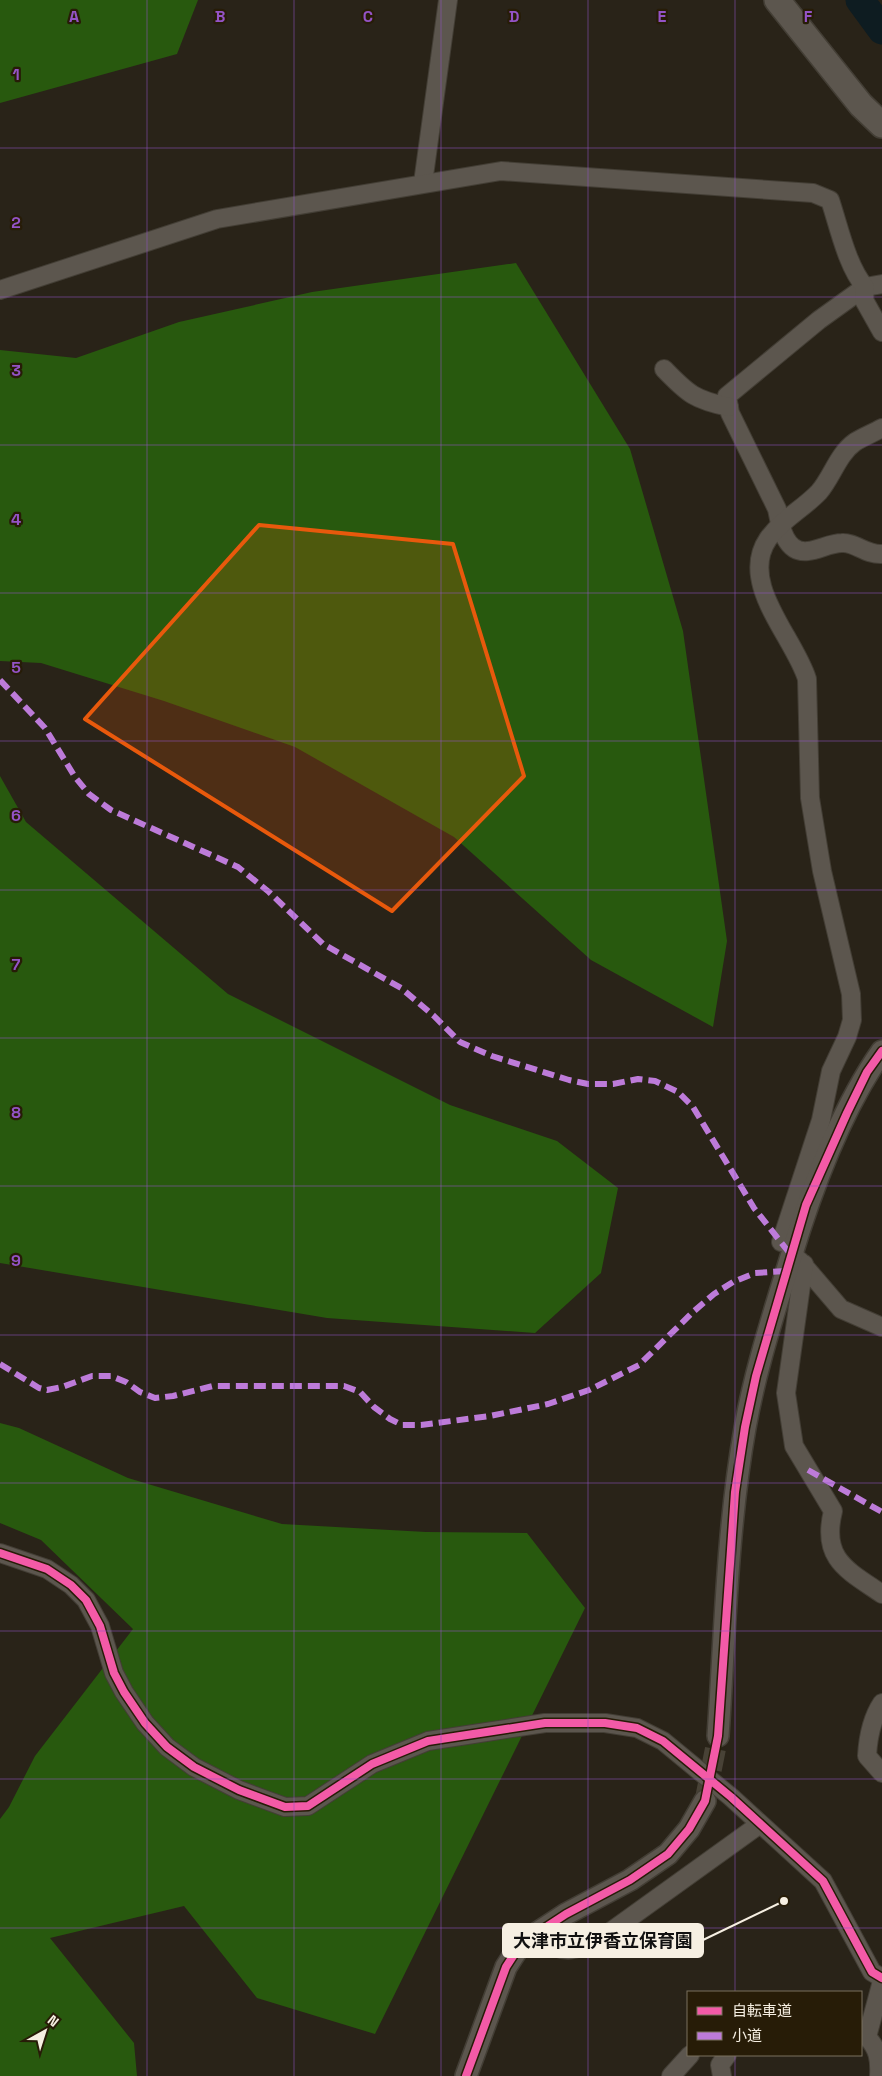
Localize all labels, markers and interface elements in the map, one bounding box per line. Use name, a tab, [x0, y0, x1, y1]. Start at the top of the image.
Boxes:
text: A	[69, 6, 79, 27]
text: B	[215, 6, 225, 27]
text: C	[363, 6, 373, 27]
text: D	[509, 6, 519, 27]
text: E	[658, 6, 667, 27]
text: F	[804, 6, 813, 27]
text: 1	[12, 64, 20, 85]
text: 2	[11, 212, 21, 233]
text: 3	[11, 360, 21, 381]
text: 4	[11, 509, 21, 530]
text: 5	[11, 657, 21, 678]
text: 6	[11, 805, 21, 826]
text: 7	[12, 954, 21, 975]
text: 8	[11, 1102, 21, 1123]
text: 9	[11, 1250, 21, 1271]
callout: 大津市立伊香立保育園	[503, 1924, 703, 1957]
text: 大津市立伊香立保育園	[513, 1929, 693, 1952]
legend	[687, 1991, 862, 2056]
text: 自転車道	[732, 2001, 792, 2020]
north arrow	[20, 2006, 70, 2056]
text: N	[44, 2011, 62, 2031]
text: 小道	[732, 2026, 762, 2045]

